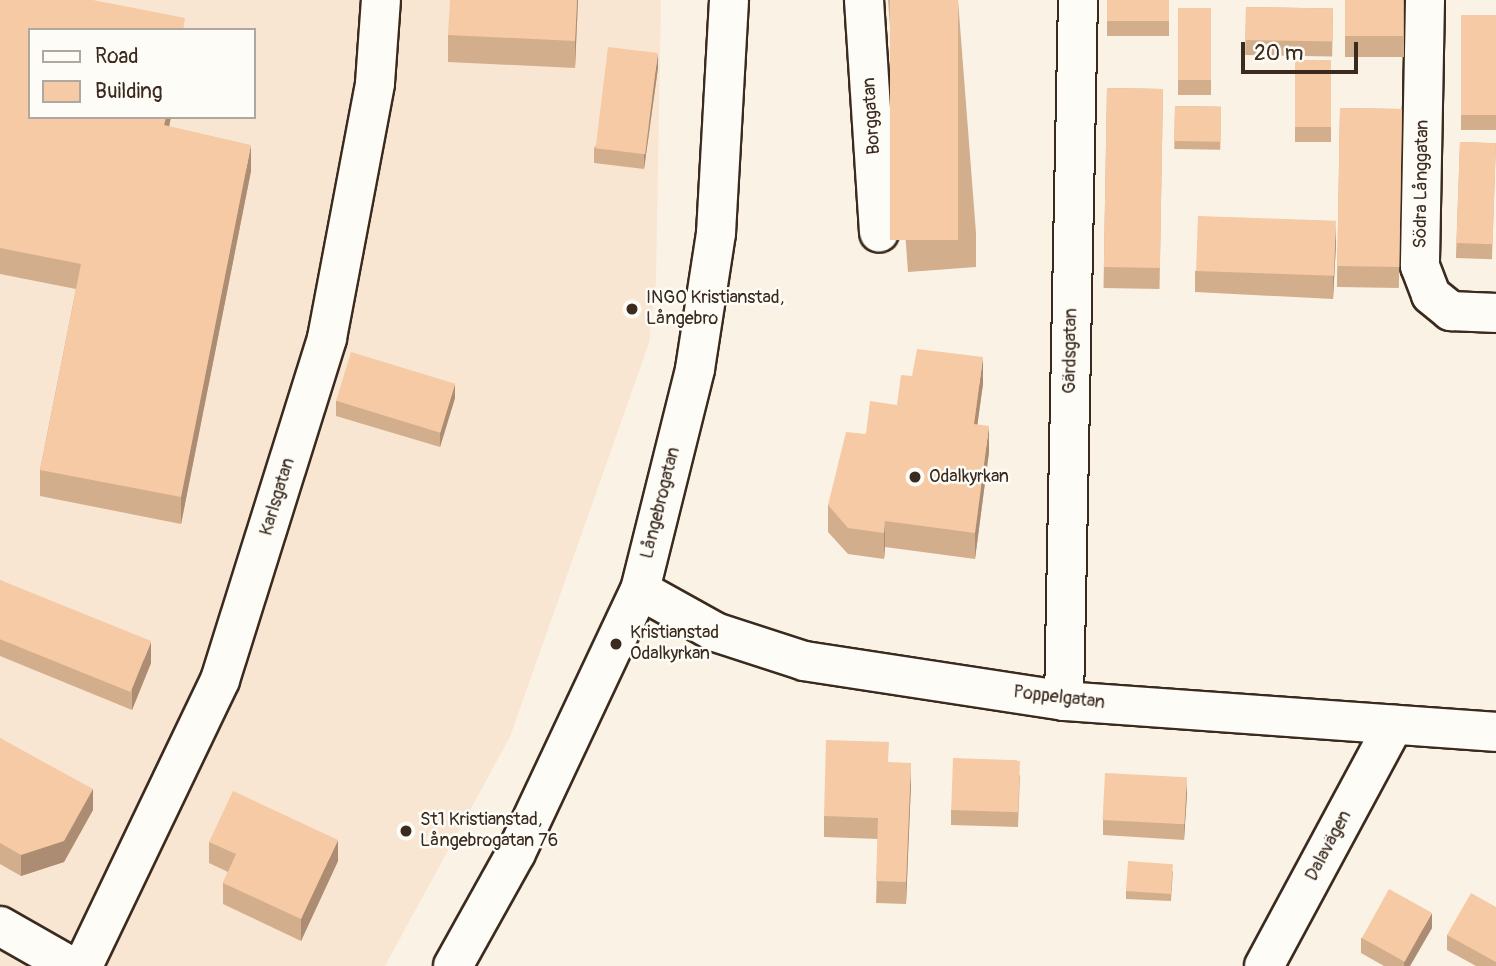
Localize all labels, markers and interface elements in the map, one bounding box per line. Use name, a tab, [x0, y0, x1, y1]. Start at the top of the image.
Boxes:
legend	[28, 28, 256, 119]
scale bar	[1244, 28, 1361, 72]
text: 20 m	[1254, 40, 1303, 67]
text: Road	[95, 43, 139, 70]
street label: Borggatan	[859, 77, 885, 155]
text: Building	[95, 78, 162, 105]
street label: Södra Långgatan	[1410, 119, 1434, 249]
place label: INGO Kristianstad, Långebro	[646, 288, 784, 330]
marker: INGO Kristianstad, Långebro	[624, 301, 640, 317]
street label: Gärdsgatan	[1059, 308, 1083, 394]
street label: Långebrogatan	[637, 445, 685, 561]
street label: Karlsgatan	[256, 456, 300, 538]
place label: Odalkyrkan	[929, 466, 1009, 488]
marker: Odalkyrkan	[907, 469, 923, 485]
place label: Kristianstad Odalkyrkan	[630, 623, 719, 666]
marker: Kristianstad Odalkyrkan	[608, 636, 624, 652]
street label: Poppelgatan	[1012, 682, 1106, 714]
street label: Dalavägen	[1301, 807, 1357, 885]
place label: St1 Kristianstad, Långebrogatan 76	[420, 810, 558, 852]
marker: St1 Kristianstad, Långebrogatan 76	[398, 823, 414, 839]

